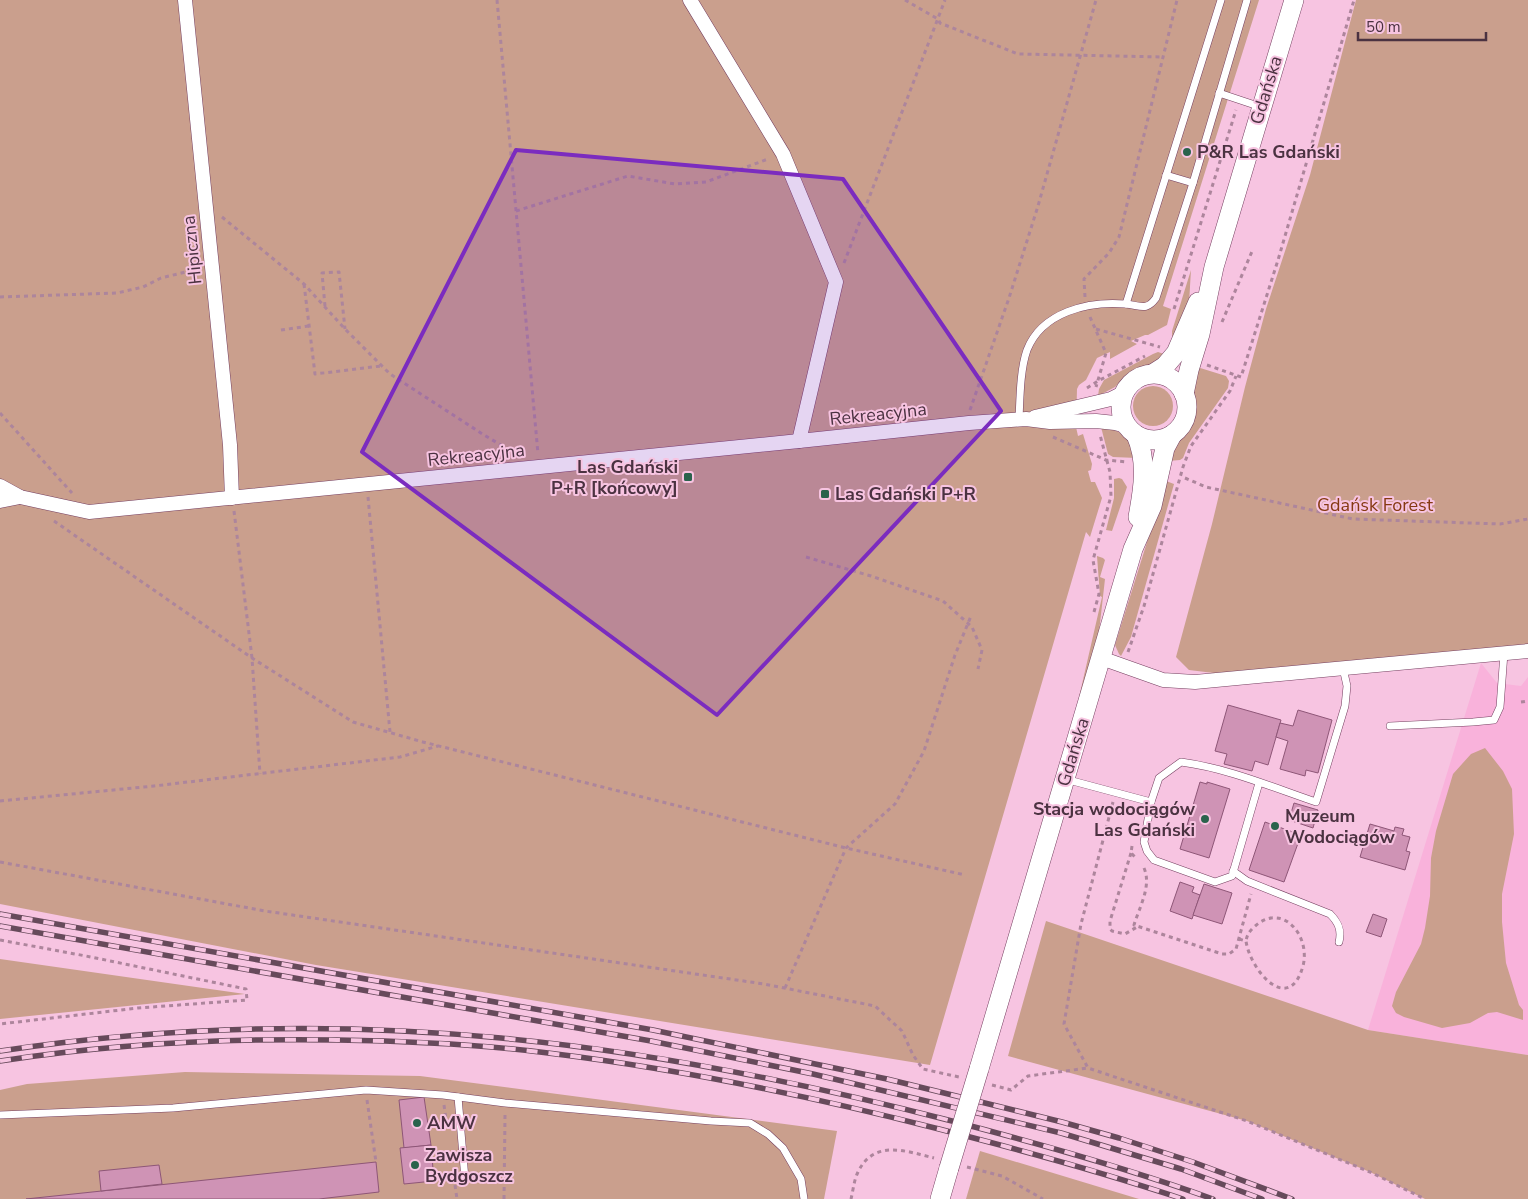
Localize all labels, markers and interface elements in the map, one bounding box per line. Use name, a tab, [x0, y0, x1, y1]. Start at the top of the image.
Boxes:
scale bar	[1358, 10, 1486, 42]
text: 50 m	[1366, 17, 1401, 37]
street label: Gdańska	[1244, 53, 1288, 127]
place label: P&R Las Gdański	[1197, 140, 1340, 164]
marker: P&R Las Gdański	[1181, 146, 1193, 158]
street label: Hipiczna	[176, 214, 208, 286]
street label: Rekreacyjna	[828, 397, 928, 431]
street label: Rekreacyjna	[426, 438, 526, 472]
place label: Las Gdański P+R [końcowy]	[551, 455, 678, 500]
marker: Las Gdański P+R [końcowy]	[682, 471, 694, 483]
place label: Las Gdański P+R	[835, 482, 976, 506]
marker: Las Gdański P+R	[819, 488, 831, 500]
park label: Gdańsk Forest	[1317, 493, 1434, 517]
street label: Gdańska	[1051, 715, 1095, 789]
place label: Stacja wodociągów Las Gdański	[1033, 797, 1196, 842]
place label: Muzeum Wodociągów	[1285, 804, 1395, 849]
marker: Stacja wodociągów Las Gdański	[1199, 813, 1211, 825]
marker: Muzeum Wodociągów	[1269, 820, 1281, 832]
place label: AMW	[427, 1111, 476, 1135]
marker: AMW	[411, 1117, 423, 1129]
place label: Zawisza Bydgoszcz	[425, 1143, 513, 1188]
marker: Zawisza Bydgoszcz	[409, 1159, 421, 1171]

